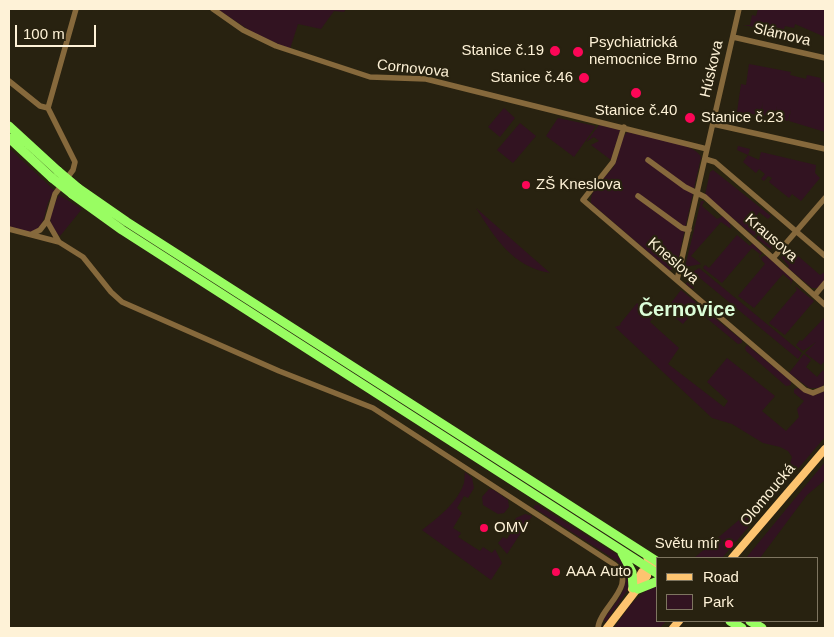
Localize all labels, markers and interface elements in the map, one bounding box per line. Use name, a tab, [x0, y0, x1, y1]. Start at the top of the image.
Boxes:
scale bar	[18, 15, 99, 47]
street label: Slámova	[752, 20, 812, 50]
text: 100 m	[23, 25, 65, 42]
place label: Psychiatrická nemocnice Brno	[589, 34, 697, 69]
street label: Húskova	[697, 39, 727, 99]
place label: Stanice č.19	[461, 42, 544, 60]
marker: Stanice č.19	[548, 44, 562, 58]
marker: Psychiatrická nemocnice Brno	[571, 45, 585, 59]
street label: Cornovova	[376, 56, 450, 82]
place label: Stanice č.46	[490, 69, 573, 87]
marker: Stanice č.46	[577, 71, 591, 85]
marker: Stanice č.40	[629, 86, 643, 100]
place label: Stanice č.40	[595, 102, 677, 120]
place label: Stanice č.23	[701, 109, 784, 127]
marker: Stanice č.23	[683, 111, 697, 125]
place label: ZŠ Kneslova	[536, 176, 621, 194]
marker: ZŠ Kneslova	[520, 179, 532, 191]
street label: Krausova	[741, 210, 801, 266]
street label: Kneslova	[644, 234, 702, 288]
district label: Černovice	[639, 298, 735, 322]
street label: Olomoucká	[737, 460, 799, 530]
place label: OMV	[494, 519, 528, 537]
marker: OMV	[478, 522, 490, 534]
place label: Světu mír	[655, 535, 719, 553]
marker: Světu mír	[723, 538, 735, 550]
legend	[656, 557, 819, 622]
place label: AAA Auto	[566, 563, 631, 581]
marker: AAA Auto	[550, 566, 562, 578]
text: Road	[703, 568, 739, 585]
text: Park	[703, 593, 734, 610]

